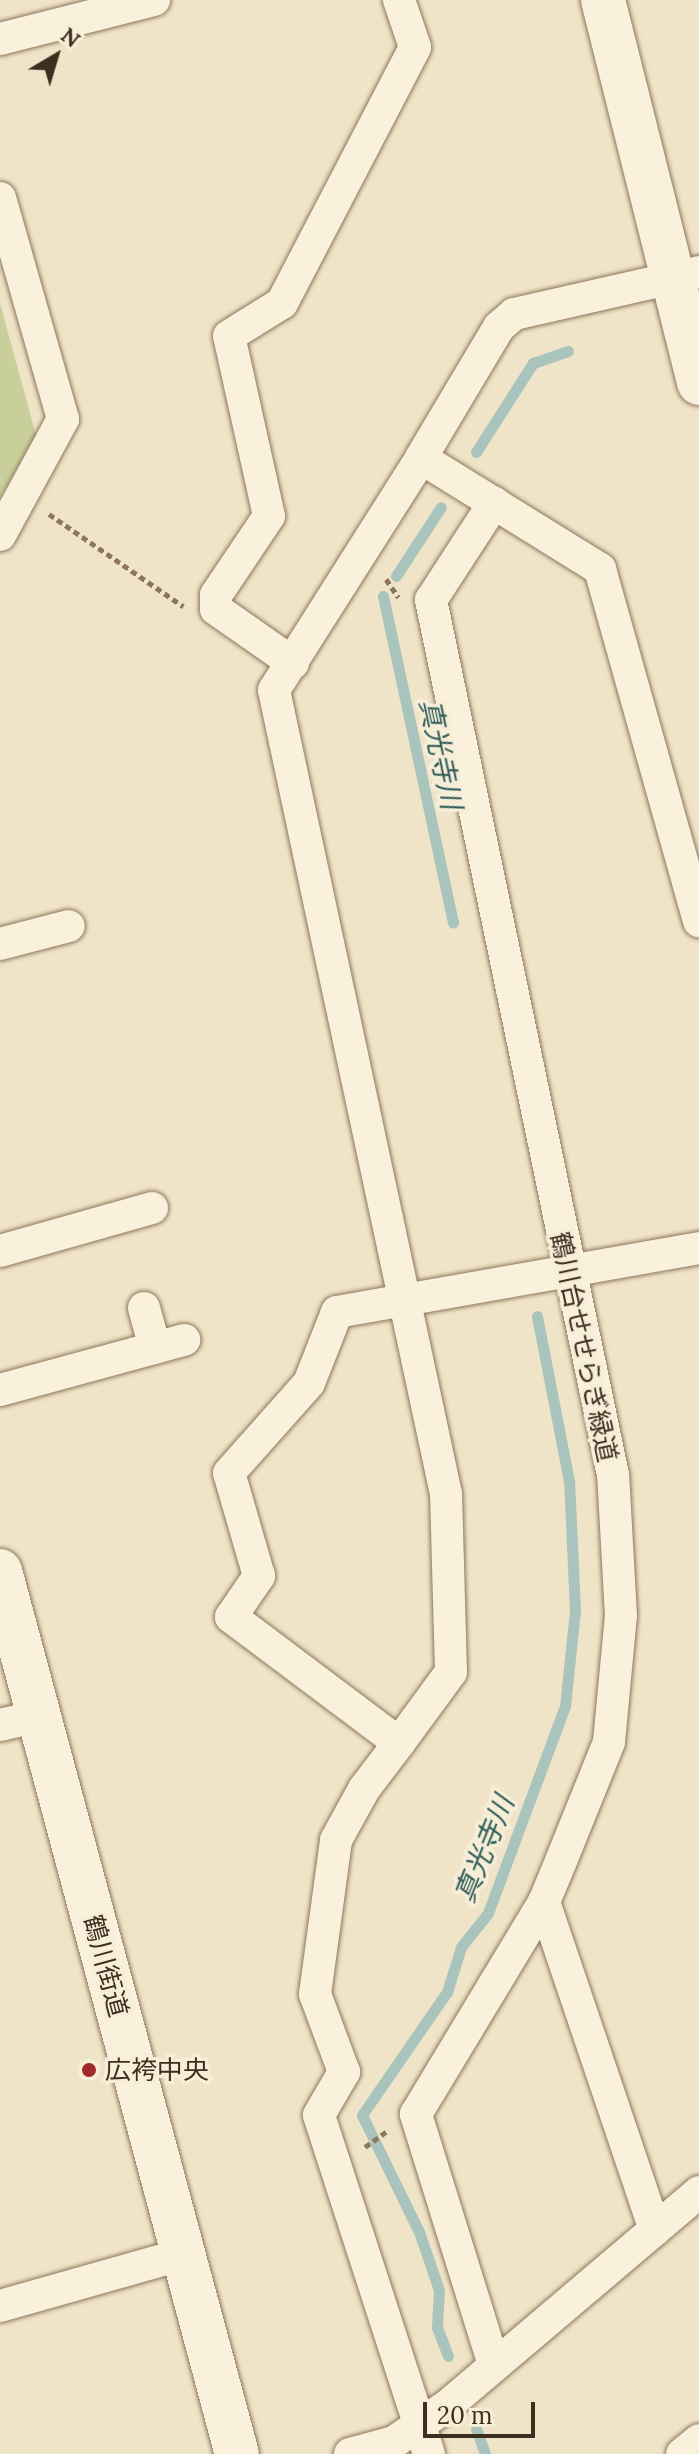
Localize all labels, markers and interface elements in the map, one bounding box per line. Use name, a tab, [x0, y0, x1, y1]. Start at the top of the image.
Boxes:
north arrow	[16, 16, 96, 96]
text: N	[55, 21, 86, 53]
water label: 真光寺川	[413, 696, 469, 812]
street label: 鶴川台せせらぎ緑道	[544, 1229, 624, 1465]
water label: 真光寺川	[447, 1791, 521, 1907]
street label: 鶴川街道	[77, 1912, 135, 2020]
place label: 広袴中央	[105, 2054, 209, 2086]
marker: 広袴中央	[80, 2061, 98, 2079]
scale bar	[427, 2386, 539, 2436]
text: 20 m	[437, 2400, 493, 2431]

